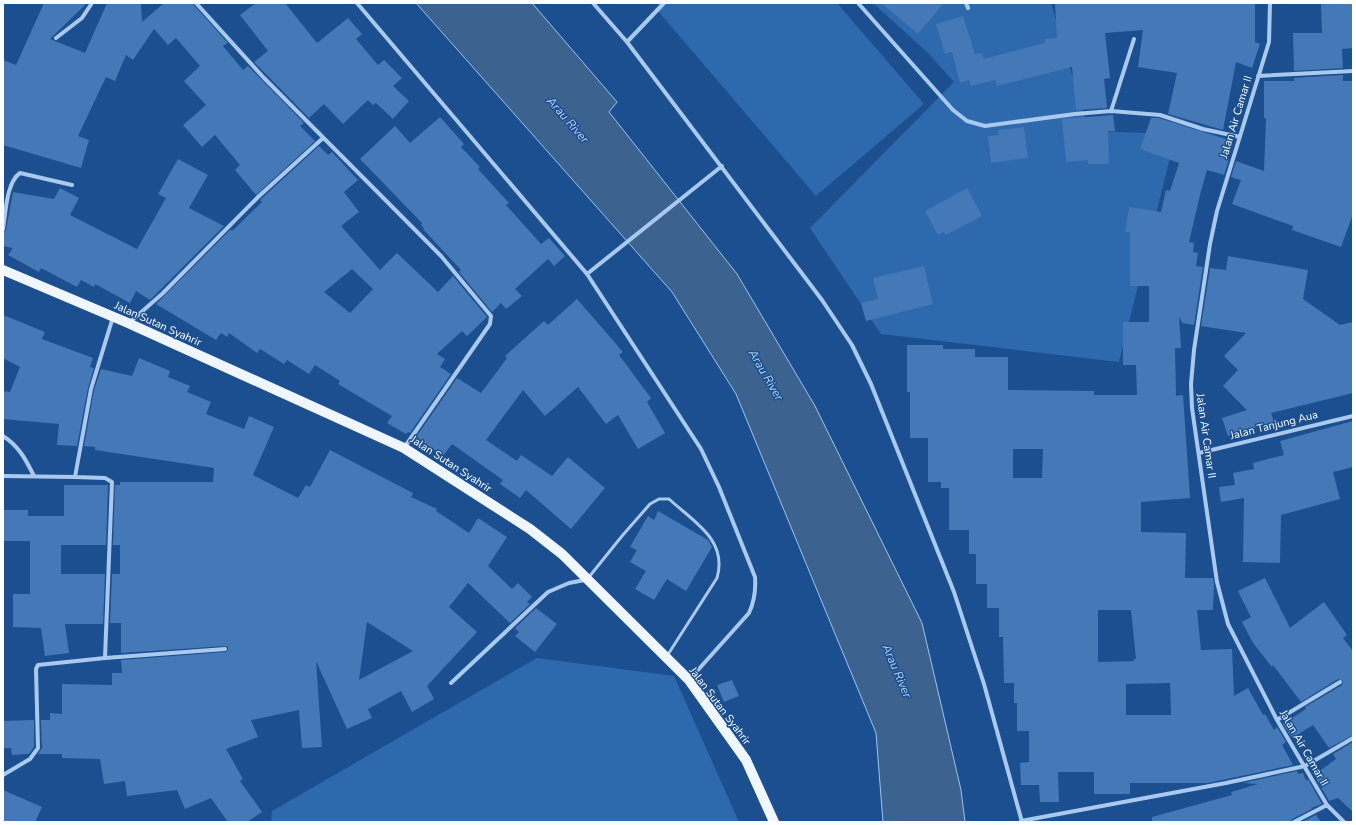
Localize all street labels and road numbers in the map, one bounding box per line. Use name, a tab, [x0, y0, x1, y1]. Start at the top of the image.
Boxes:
street label: Jalan Air Camar II	[1216, 74, 1256, 161]
street label: Jalan Sutan Syahrir	[111, 298, 204, 350]
street label: Jalan Air Camar II	[1192, 392, 1219, 479]
street label: Jalan Tanjung Aua	[1228, 407, 1320, 443]
street label: Jalan Sutan Syahrir	[407, 432, 495, 496]
street label: Jalan Sutan Syahrir	[685, 663, 754, 748]
street label: Jalan Air Camar II	[1276, 706, 1332, 789]

